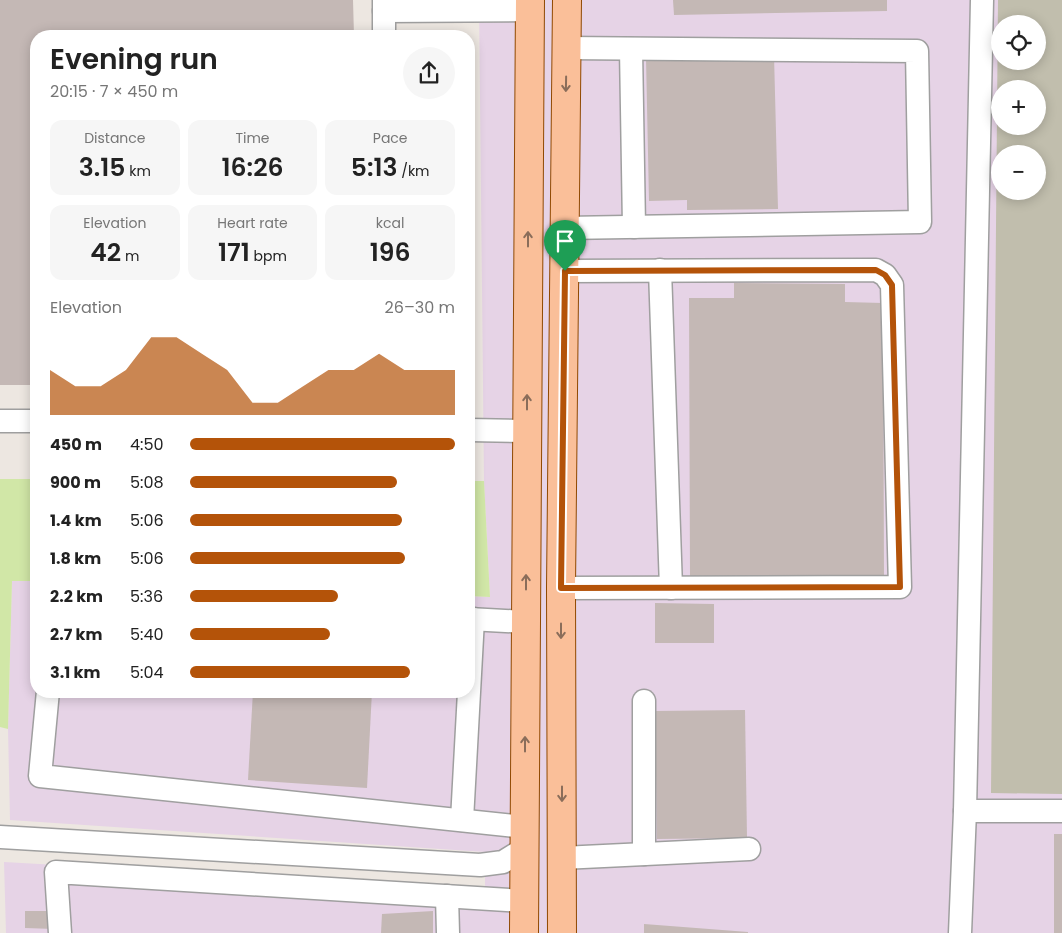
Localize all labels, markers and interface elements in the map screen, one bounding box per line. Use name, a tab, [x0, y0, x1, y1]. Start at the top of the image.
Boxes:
map controls	[991, 15, 1046, 200]
button: locate	[991, 15, 1046, 70]
text: Evening run	[50, 40, 218, 79]
button: share	[403, 47, 455, 99]
one-way arrow	[561, 75, 571, 91]
text: 20:15 · 7 × 450 m	[50, 80, 178, 103]
button: +	[991, 80, 1046, 135]
text: Distance	[84, 128, 146, 148]
text: Time	[235, 128, 270, 148]
text: Pace	[373, 128, 408, 148]
button: −	[991, 145, 1046, 200]
text: 3.15	[79, 150, 125, 185]
text: 16:26	[222, 150, 283, 185]
text: 5:13	[351, 150, 397, 185]
text: km	[125, 161, 151, 181]
text: /km	[397, 161, 430, 181]
text: Elevation	[83, 213, 146, 233]
text: Heart rate	[217, 213, 288, 233]
text: kcal	[376, 213, 404, 233]
pin	[544, 220, 586, 271]
icon: arrive	[551, 227, 579, 255]
one-way arrow	[523, 232, 533, 248]
text: 42	[90, 235, 121, 270]
text: 171	[218, 235, 250, 270]
text: 196	[370, 235, 411, 270]
text: m	[121, 246, 139, 266]
text: bpm	[250, 246, 287, 266]
text: Elevation	[50, 296, 122, 319]
text: 26–30 m	[385, 296, 455, 319]
one-way arrow	[522, 394, 532, 410]
text: 450 m	[50, 433, 102, 456]
text: 4:50	[130, 433, 164, 456]
text: 900 m	[50, 471, 101, 494]
text: 5:08	[130, 471, 164, 494]
text: 1.4 km	[50, 509, 102, 532]
text: 5:06	[130, 509, 164, 532]
text: 1.8 km	[50, 547, 101, 570]
text: 5:06	[130, 547, 164, 570]
one-way arrow	[521, 574, 531, 590]
text: 2.2 km	[50, 585, 103, 608]
text: 5:36	[130, 585, 163, 608]
one-way arrow	[556, 622, 566, 639]
text: 2.7 km	[50, 623, 102, 646]
text: 5:40	[130, 623, 164, 646]
text: 3.1 km	[50, 661, 100, 684]
text: 5:04	[130, 661, 164, 684]
one-way arrow	[520, 737, 530, 753]
one-way arrow	[557, 785, 567, 801]

